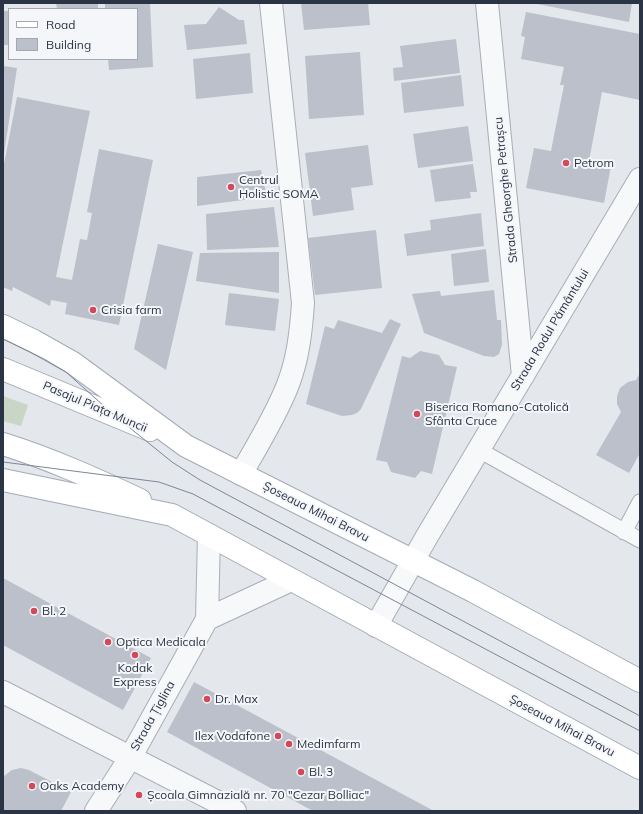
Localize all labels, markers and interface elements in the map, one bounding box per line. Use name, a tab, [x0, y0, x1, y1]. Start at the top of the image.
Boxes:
legend	[8, 8, 138, 60]
text: Road	[46, 17, 75, 32]
text: Building	[46, 37, 91, 52]
street label: Strada Gheorghe Petrașcu	[491, 116, 521, 264]
place label: Petrom	[574, 156, 614, 170]
marker: Petrom	[561, 158, 571, 168]
place label: Centrul Holistic SOMA	[239, 173, 319, 201]
marker: Centrul Holistic SOMA	[226, 182, 236, 192]
street label: Strada Rodul Pământului	[508, 267, 592, 393]
place label: Crisia farm	[101, 303, 162, 317]
marker: Crisia farm	[88, 305, 98, 315]
street label: Pasajul Piața Muncii	[41, 379, 149, 435]
place label: Biserica Romano-Catolică Sfânta Cruce	[425, 400, 569, 428]
marker: Biserica Romano-Catolică Sfânta Cruce	[412, 409, 422, 419]
street label: Șoseaua Mihai Bravu	[260, 479, 372, 545]
place label: Bl. 2	[42, 604, 66, 618]
marker: Bl. 2	[29, 606, 39, 616]
place label: Optica Medicala	[116, 635, 206, 649]
marker: Optica Medicala	[103, 637, 113, 647]
marker: Kodak Express	[130, 650, 140, 660]
place label: Kodak Express	[113, 661, 157, 689]
street label: Strada Țiglina	[128, 678, 178, 754]
place label: Dr. Max	[215, 692, 258, 706]
street label: Șoseaua Mihai Bravu	[507, 692, 617, 760]
marker: Dr. Max	[202, 694, 212, 704]
place label: Ilex Vodafone	[195, 729, 270, 743]
marker: Ilex Vodafone	[273, 731, 283, 741]
place label: Medimfarm	[297, 737, 361, 751]
marker: Medimfarm	[284, 739, 294, 749]
place label: Bl. 3	[309, 765, 333, 779]
marker: Bl. 3	[296, 767, 306, 777]
place label: Oaks Academy	[40, 779, 124, 793]
marker: Oaks Academy	[27, 781, 37, 791]
place label: Școala Gimnazială nr. 70 "Cezar Bolliac"	[147, 788, 369, 802]
marker: Școala Gimnazială nr. 70 "Cezar Bolliac"	[134, 790, 144, 800]

